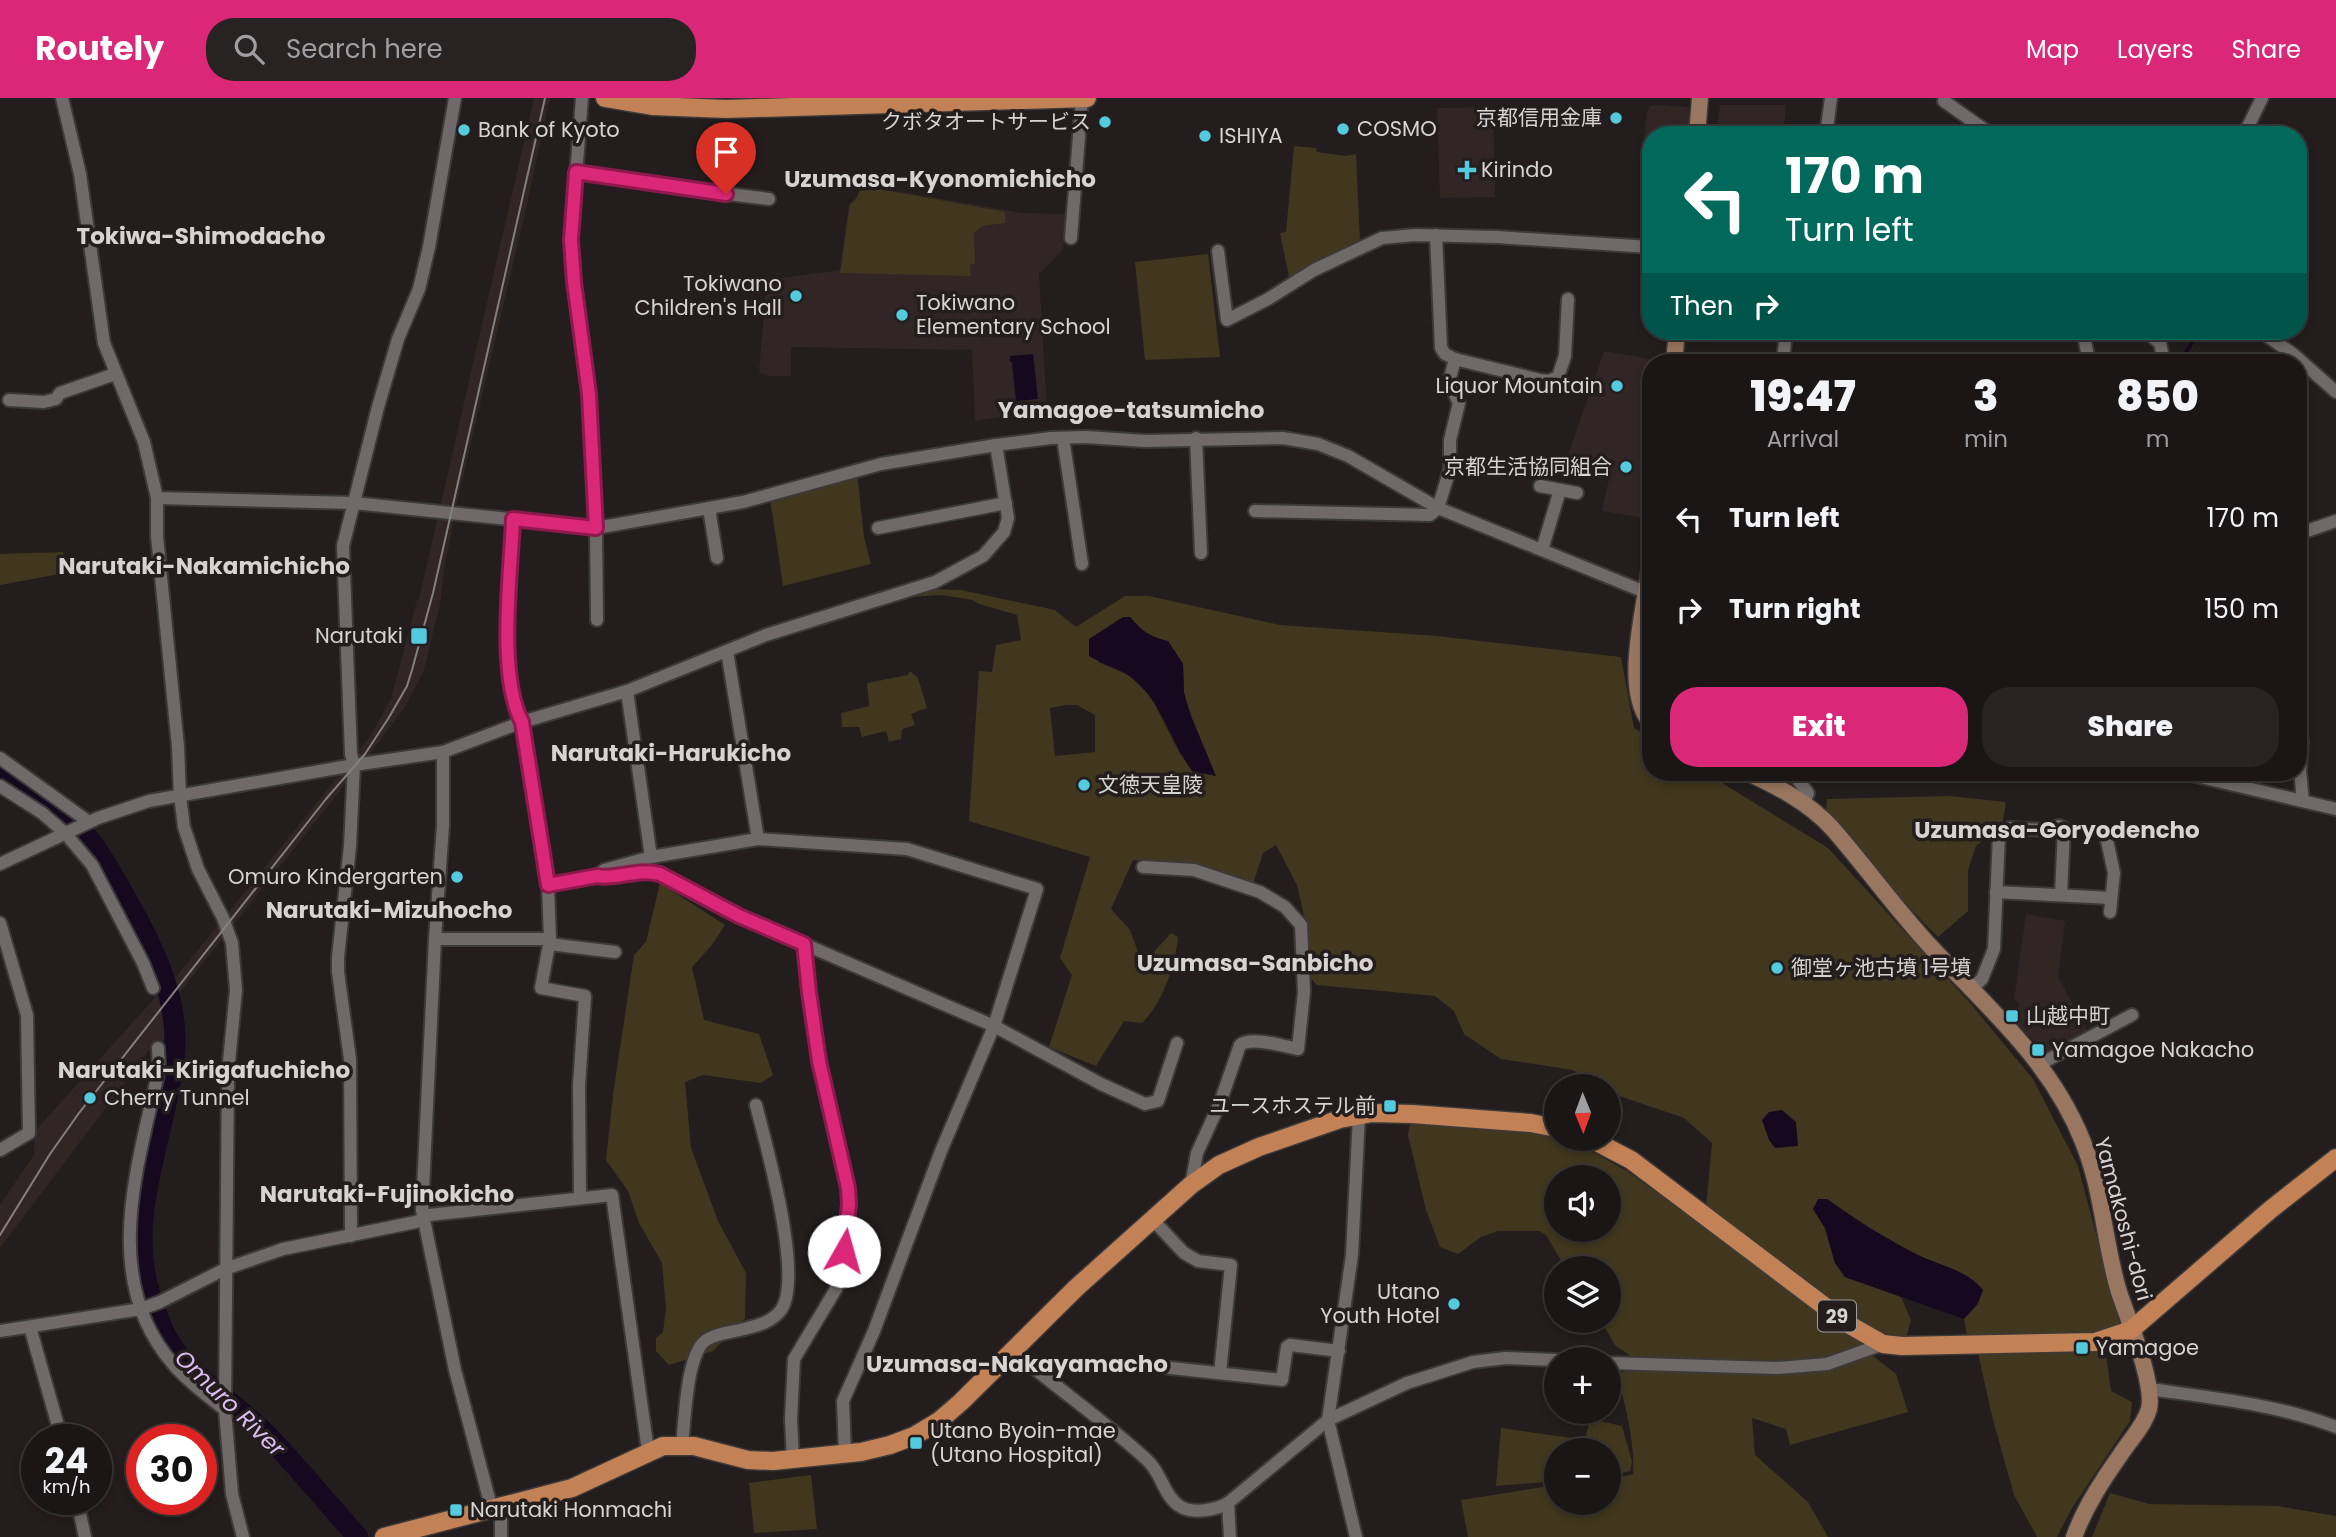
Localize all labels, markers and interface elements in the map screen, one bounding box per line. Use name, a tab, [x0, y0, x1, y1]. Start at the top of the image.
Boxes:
search box	[206, 18, 696, 81]
text: Routely	[35, 25, 164, 72]
icon: search	[230, 30, 268, 68]
text: Search here	[286, 31, 443, 67]
text: Map	[2026, 33, 2079, 66]
text: Layers	[2117, 33, 2193, 66]
text: Share	[2231, 33, 2301, 66]
place label: 京都信用金庫	[1476, 103, 1602, 132]
place label: クボタオートサービス	[881, 107, 1091, 136]
marker: 京都信用金庫	[1608, 110, 1624, 126]
marker: クボタオートサービス	[1097, 114, 1113, 130]
place label: COSMO	[1357, 114, 1437, 143]
place label: Bank of Kyoto	[478, 115, 620, 144]
place label: ISHIYA	[1219, 121, 1283, 150]
marker: COSMO	[1335, 121, 1351, 137]
marker: Bank of Kyoto	[456, 122, 472, 138]
pin	[696, 122, 756, 194]
marker: ISHIYA	[1197, 128, 1213, 144]
icon: arrive	[707, 133, 745, 171]
text: 170 m	[1785, 142, 1924, 210]
icon: left	[1670, 154, 1761, 245]
place label: Kirindo	[1481, 155, 1553, 184]
marker: Kirindo	[1459, 162, 1475, 178]
district label: Uzumasa-Kyonomichicho	[784, 163, 1096, 195]
text: Turn left	[1785, 207, 1914, 252]
district label: Tokiwa-Shimodacho	[77, 220, 325, 252]
place label: Tokiwano Children's Hall	[635, 269, 782, 322]
icon: right	[1747, 287, 1785, 325]
marker: Tokiwano Children's Hall	[788, 288, 804, 304]
place label: Tokiwano Elementary School	[916, 288, 1111, 341]
text: Then	[1670, 288, 1733, 324]
marker: Tokiwano Elementary School	[894, 307, 910, 323]
text: 19:47	[1750, 367, 1856, 426]
text: 3	[1973, 367, 1999, 426]
text: 850	[2116, 367, 2199, 426]
place label: Liquor Mountain	[1435, 371, 1603, 400]
marker: Liquor Mountain	[1609, 378, 1625, 394]
district label: Yamagoe-tatsumicho	[998, 394, 1264, 426]
text: Arrival	[1767, 423, 1839, 455]
text: min	[1964, 423, 2008, 455]
text: m	[2146, 423, 2169, 455]
place label: 京都生活協同組合	[1444, 452, 1612, 481]
marker: 京都生活協同組合	[1618, 459, 1634, 475]
icon: left	[1670, 500, 1708, 538]
text: Turn left	[1729, 500, 1840, 536]
text: 170 m	[2206, 500, 2279, 536]
district label: Narutaki-Nakamichicho	[58, 550, 350, 582]
icon: right	[1670, 591, 1708, 629]
text: Turn right	[1729, 591, 1861, 627]
text: 150 m	[2204, 591, 2279, 627]
place label: Narutaki	[315, 621, 403, 650]
marker: Narutaki	[409, 626, 429, 646]
button: Exit	[1670, 687, 1968, 767]
button: Share	[1982, 687, 2279, 767]
district label: Narutaki-Harukicho	[551, 737, 791, 769]
place label: 文徳天皇陵	[1098, 770, 1203, 799]
marker: 文徳天皇陵	[1076, 777, 1092, 793]
district label: Uzumasa-Goryodencho	[1914, 814, 2200, 846]
place label: Omuro Kindergarten	[228, 862, 443, 891]
marker: Omuro Kindergarten	[449, 869, 465, 885]
district label: Narutaki-Mizuhocho	[266, 894, 512, 926]
district label: Uzumasa-Sanbicho	[1137, 947, 1373, 979]
place label: 御堂ヶ池古墳 1号墳	[1791, 953, 1971, 982]
marker: 御堂ヶ池古墳 1号墳	[1769, 960, 1785, 976]
place label: 山越中町	[2026, 1001, 2110, 1030]
marker: 山越中町	[2004, 1008, 2020, 1024]
place label: Yamagoe Nakacho	[2052, 1035, 2254, 1064]
marker: Yamagoe Nakacho	[2030, 1042, 2046, 1058]
district label: Narutaki-Kirigafuchicho	[58, 1054, 350, 1086]
north arrow	[1544, 1074, 1620, 1152]
map controls	[1544, 1074, 1621, 1515]
place label: Cherry Tunnel	[104, 1083, 250, 1112]
marker: Cherry Tunnel	[82, 1090, 98, 1106]
place label: ユースホステル前	[1209, 1091, 1376, 1120]
marker: ユースホステル前	[1382, 1098, 1398, 1114]
street label: Yamakoshi-dori	[2088, 1134, 2159, 1304]
button: sound	[1544, 1165, 1621, 1242]
district label: Narutaki-Fujinokicho	[260, 1178, 514, 1210]
position arrow	[807, 1214, 881, 1288]
button: layers	[1544, 1256, 1621, 1333]
place label: Utano Youth Hotel	[1320, 1277, 1440, 1330]
marker: Utano Youth Hotel	[1446, 1296, 1462, 1312]
road number: 29	[1818, 1300, 1856, 1332]
place label: Yamagoe	[2096, 1333, 2199, 1362]
marker: Yamagoe	[2074, 1340, 2090, 1356]
water label: Omuro River	[168, 1342, 293, 1465]
button: +	[1544, 1347, 1621, 1424]
district label: Uzumasa-Nakayamacho	[866, 1348, 1168, 1380]
place label: Utano Byoin-mae (Utano Hospital)	[930, 1416, 1116, 1469]
speed limit sign: 30	[126, 1424, 217, 1515]
marker: Utano Byoin-mae (Utano Hospital)	[908, 1435, 924, 1451]
text: 24	[45, 1436, 88, 1485]
button: −	[1544, 1438, 1621, 1515]
text: km/h	[43, 1474, 90, 1499]
place label: Narutaki Honmachi	[470, 1495, 672, 1524]
marker: Narutaki Honmachi	[448, 1502, 464, 1518]

